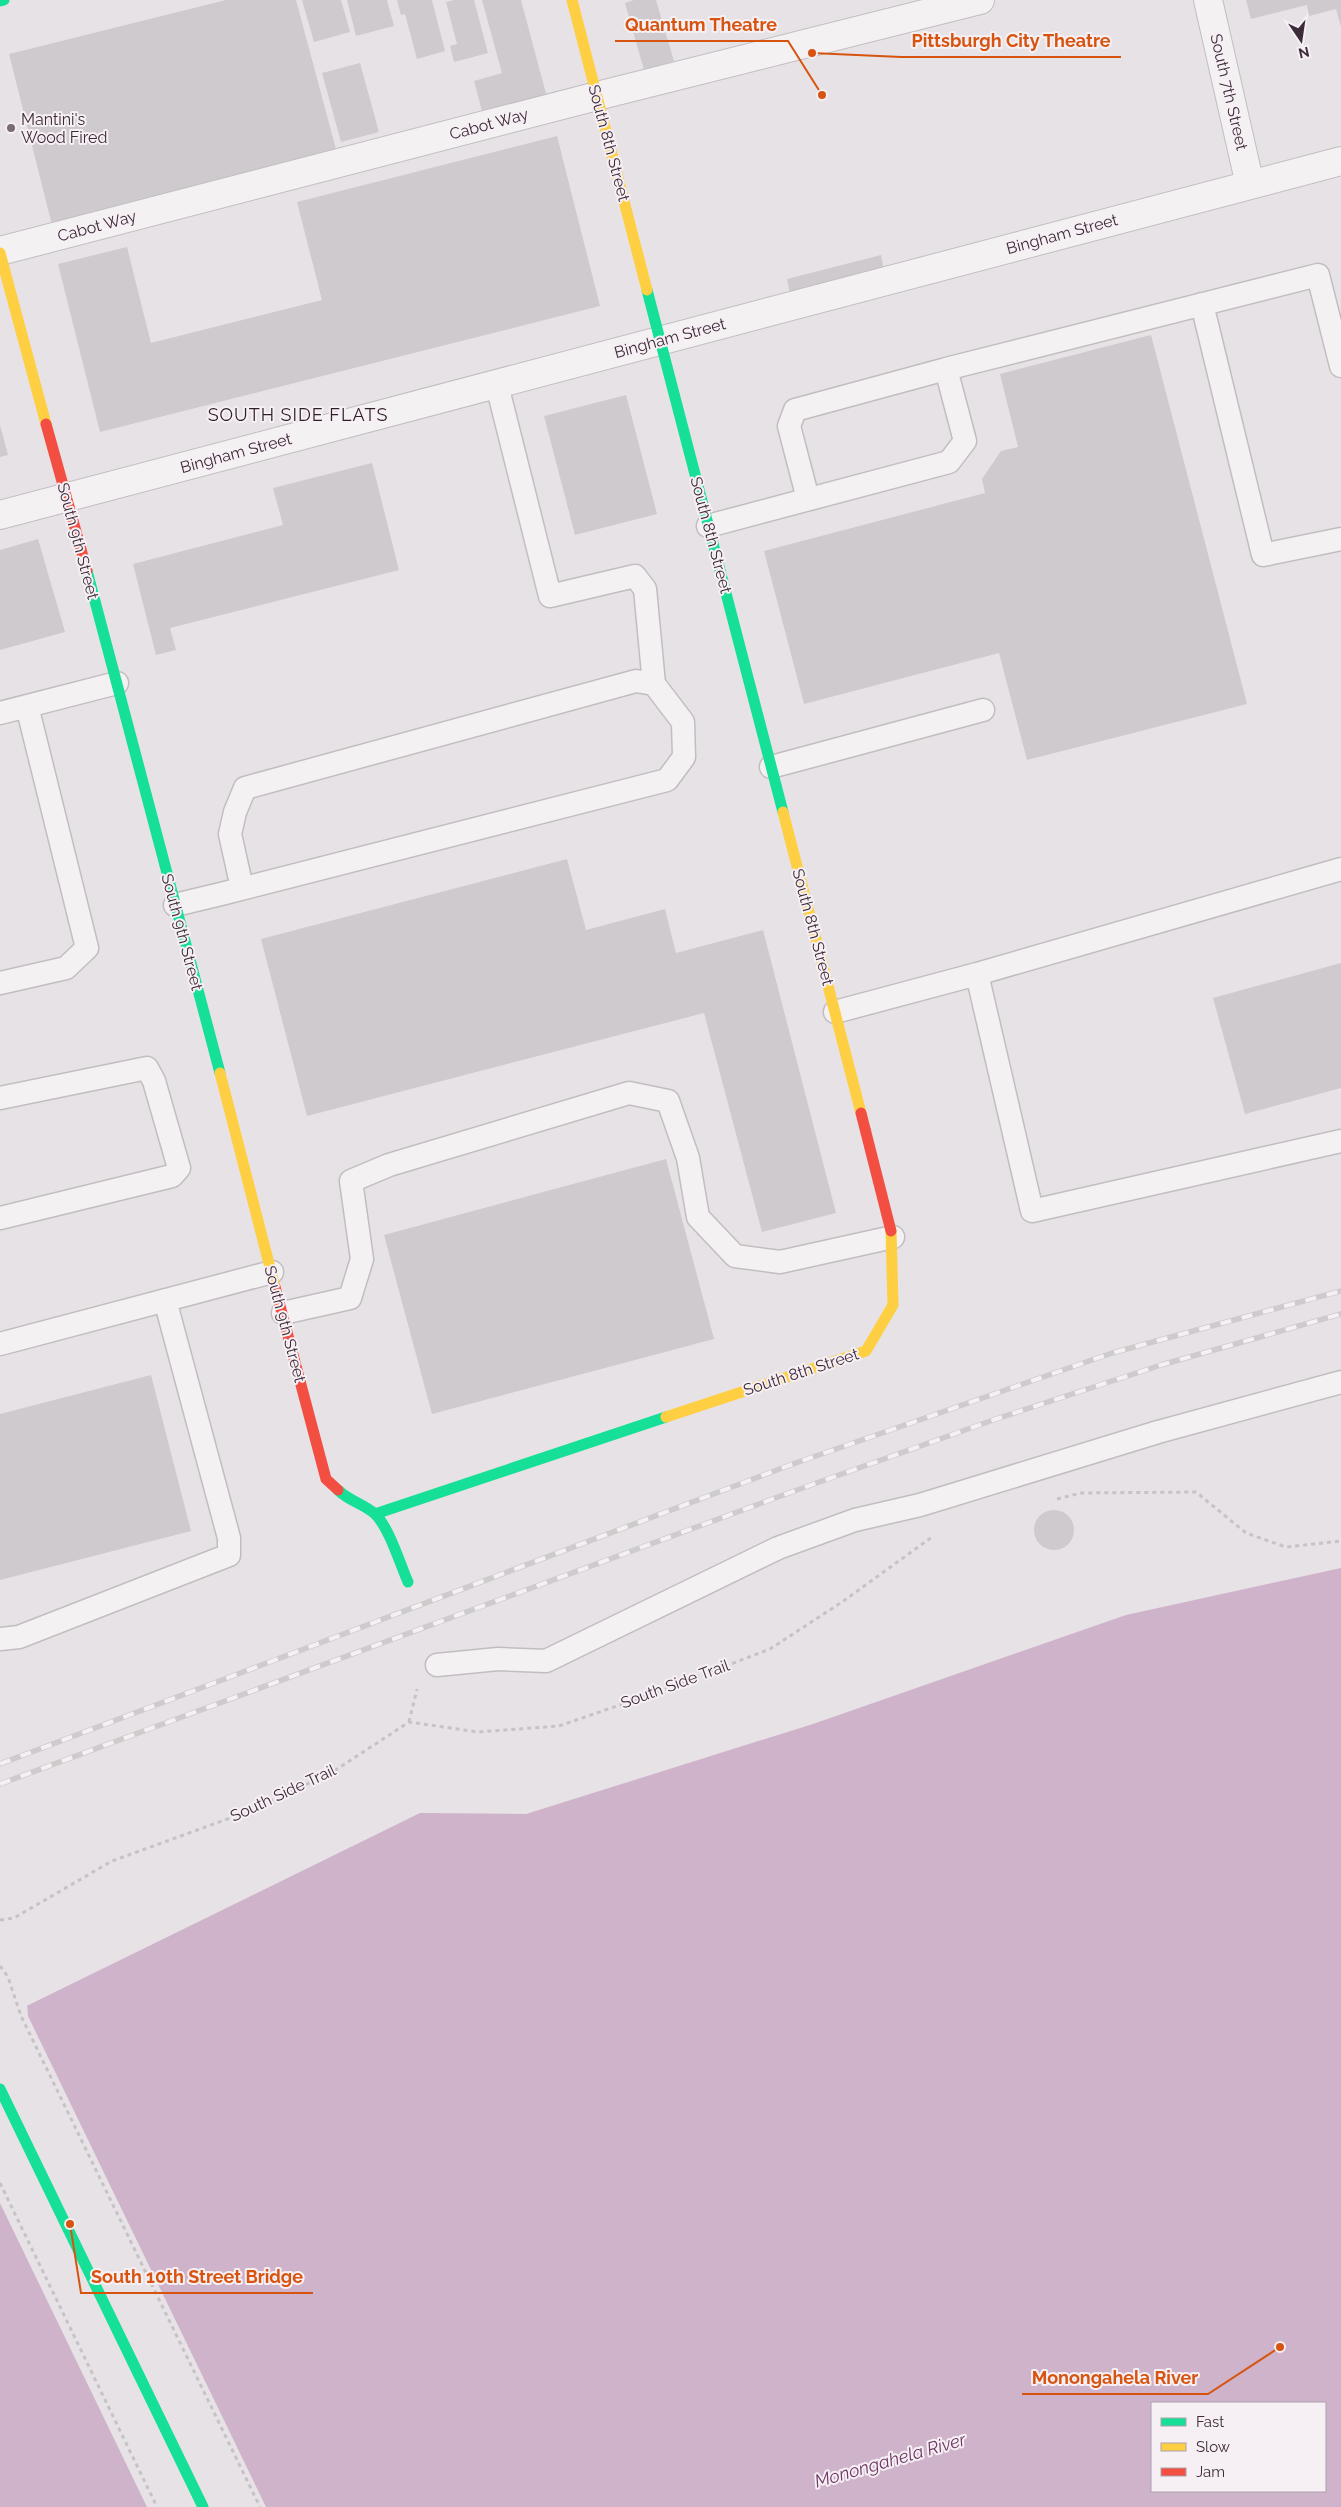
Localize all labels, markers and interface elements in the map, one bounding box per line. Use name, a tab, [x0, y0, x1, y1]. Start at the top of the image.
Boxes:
callout: Quantum Theatre	[615, 8, 788, 41]
text: Quantum Theatre	[625, 14, 777, 35]
north arrow	[1276, 15, 1326, 65]
callout: Pittsburgh City Theatre	[901, 24, 1121, 57]
text: Pittsburgh City Theatre	[911, 30, 1111, 51]
street label: South 7th Street	[1206, 32, 1252, 153]
text: N	[1297, 44, 1311, 62]
street label: South 8th Street	[584, 83, 634, 204]
street label: Cabot Way	[447, 104, 531, 144]
place label: Mantini's Wood Fired	[21, 110, 107, 147]
marker: Mantini's Wood Fired	[5, 122, 17, 134]
street label: Cabot Way	[55, 206, 139, 246]
street label: Bingham Street	[1004, 210, 1120, 258]
street label: Bingham Street	[612, 314, 728, 362]
district label: SOUTH SIDE FLATS	[208, 404, 388, 425]
street label: Bingham Street	[178, 429, 294, 477]
street label: South 8th Street	[686, 475, 736, 596]
street label: South 9th Street	[53, 481, 103, 602]
street label: South 8th Street	[788, 867, 838, 988]
street label: South 9th Street	[157, 872, 207, 993]
street label: South 9th Street	[260, 1264, 310, 1385]
street label: South 8th Street	[741, 1344, 862, 1400]
street label: South Side Trail	[618, 1655, 732, 1712]
street label: South Side Trail	[227, 1760, 339, 1826]
callout: South 10th Street Bridge	[81, 2260, 313, 2293]
text: South 10th Street Bridge	[91, 2266, 303, 2287]
callout: Monongahela River	[1022, 2361, 1208, 2394]
text: Monongahela River	[1032, 2367, 1198, 2388]
legend	[1151, 2402, 1326, 2492]
text: Fast	[1196, 2413, 1224, 2431]
water label: Monongahela River	[812, 2428, 969, 2492]
text: Slow	[1196, 2438, 1230, 2456]
text: Jam	[1196, 2463, 1225, 2481]

